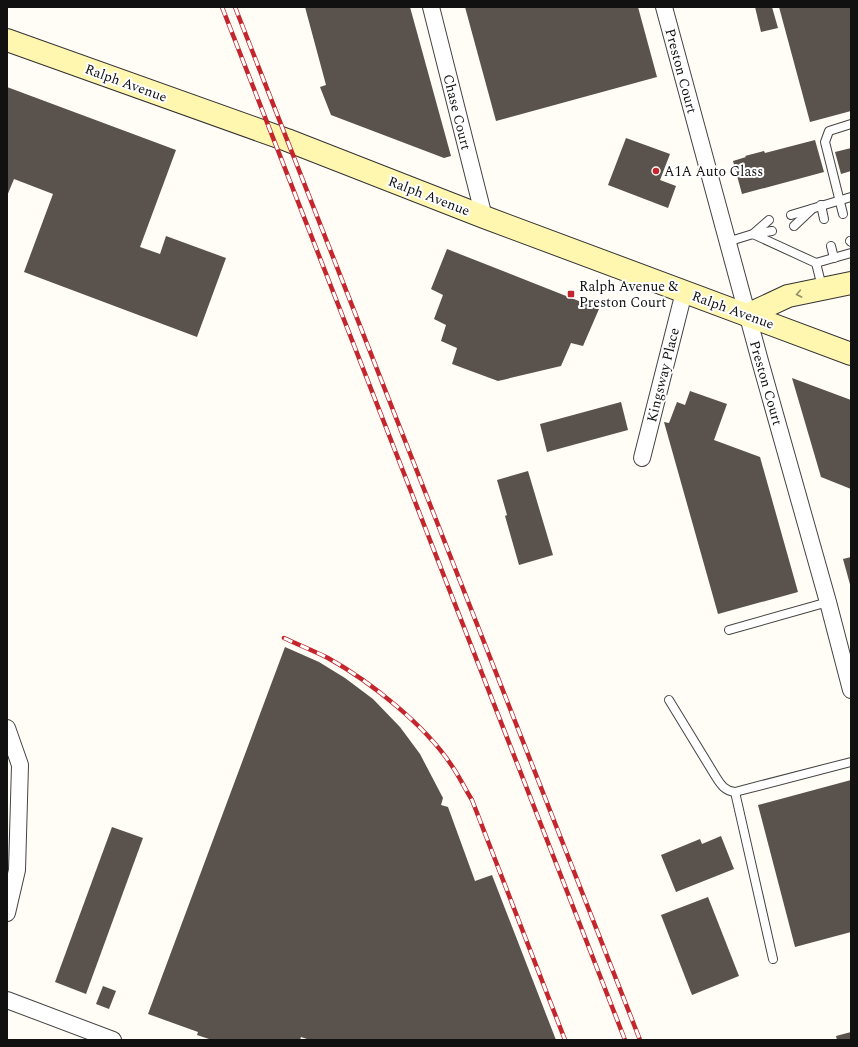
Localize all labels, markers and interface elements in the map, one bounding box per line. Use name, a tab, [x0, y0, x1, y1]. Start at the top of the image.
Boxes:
street label: Preston Court	[660, 26, 702, 116]
street label: Ralph Avenue	[82, 58, 170, 108]
street label: Chase Court	[437, 72, 477, 152]
place label: A1A Auto Glass	[664, 161, 763, 182]
marker: A1A Auto Glass	[651, 166, 661, 176]
street label: Ralph Avenue	[385, 171, 473, 221]
place label: Ralph Avenue & Preston Court	[579, 276, 679, 313]
street label: Ralph Avenue	[689, 285, 777, 335]
marker: Ralph Avenue & Preston Court	[566, 289, 576, 299]
one-way arrow	[796, 289, 802, 297]
street label: Kingsway Place	[641, 325, 685, 425]
street label: Preston Court	[744, 338, 788, 428]

